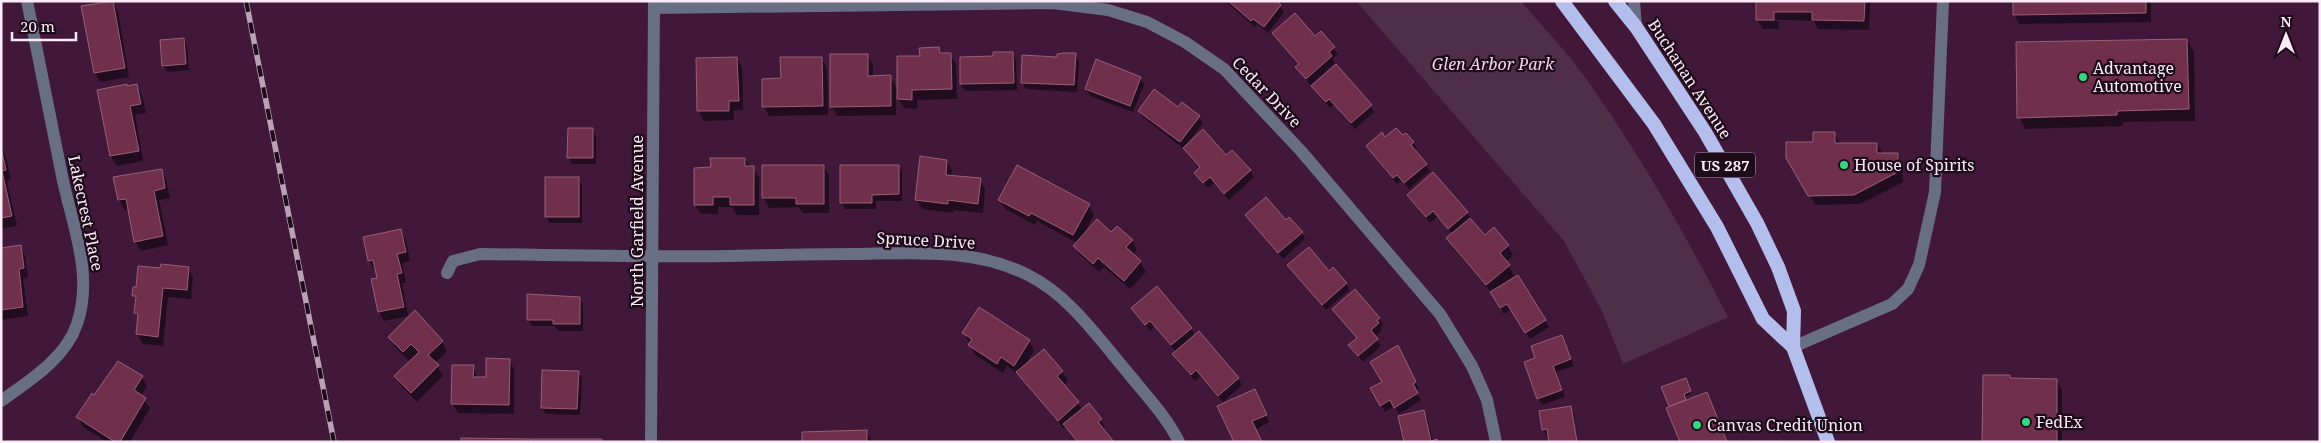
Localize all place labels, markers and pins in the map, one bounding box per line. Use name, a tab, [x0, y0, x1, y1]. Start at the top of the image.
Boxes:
place label: Advantage Automotive	[2093, 57, 2182, 97]
marker: Advantage Automotive	[2077, 71, 2089, 83]
place label: House of Spirits	[1854, 154, 1974, 176]
marker: House of Spirits	[1838, 159, 1850, 171]
place label: FedEx	[2036, 411, 2083, 433]
place label: Canvas Credit Union	[1707, 414, 1863, 436]
marker: FedEx	[2020, 416, 2032, 428]
marker: Canvas Credit Union	[1691, 419, 1703, 431]

